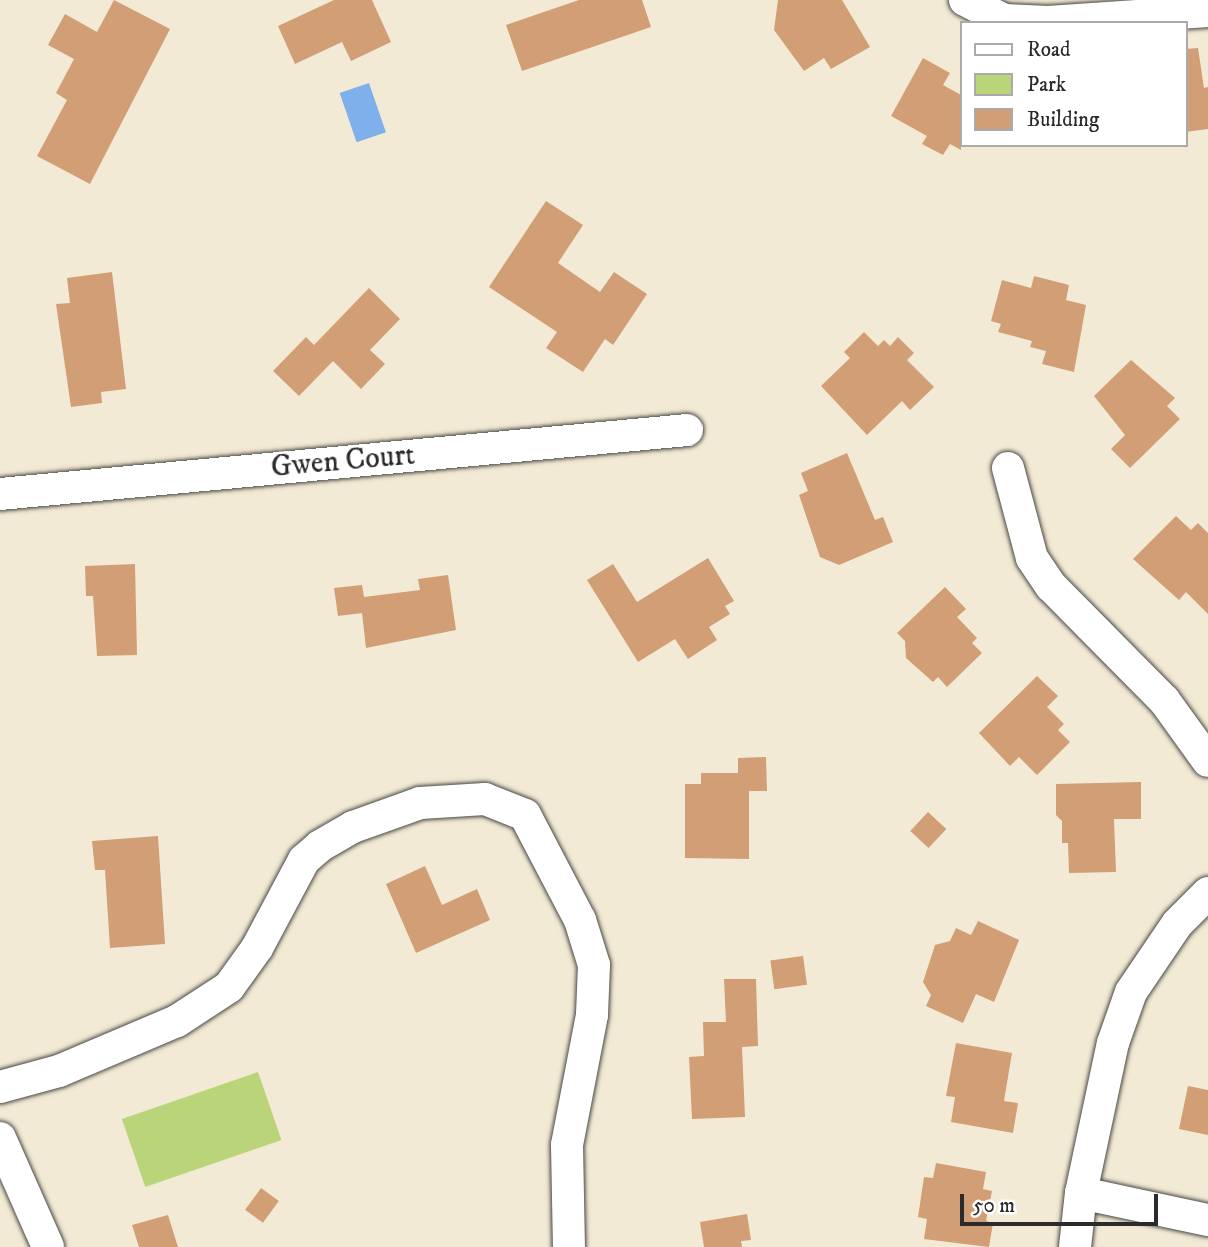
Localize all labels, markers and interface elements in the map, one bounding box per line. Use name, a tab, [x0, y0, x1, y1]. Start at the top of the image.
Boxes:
legend	[960, 21, 1187, 147]
text: Road	[1027, 37, 1071, 63]
text: Park	[1027, 72, 1066, 98]
text: Building	[1027, 107, 1099, 133]
street label: Gwen Court	[269, 438, 417, 486]
scale bar	[963, 1180, 1161, 1224]
text: 50 m	[973, 1193, 1015, 1219]

